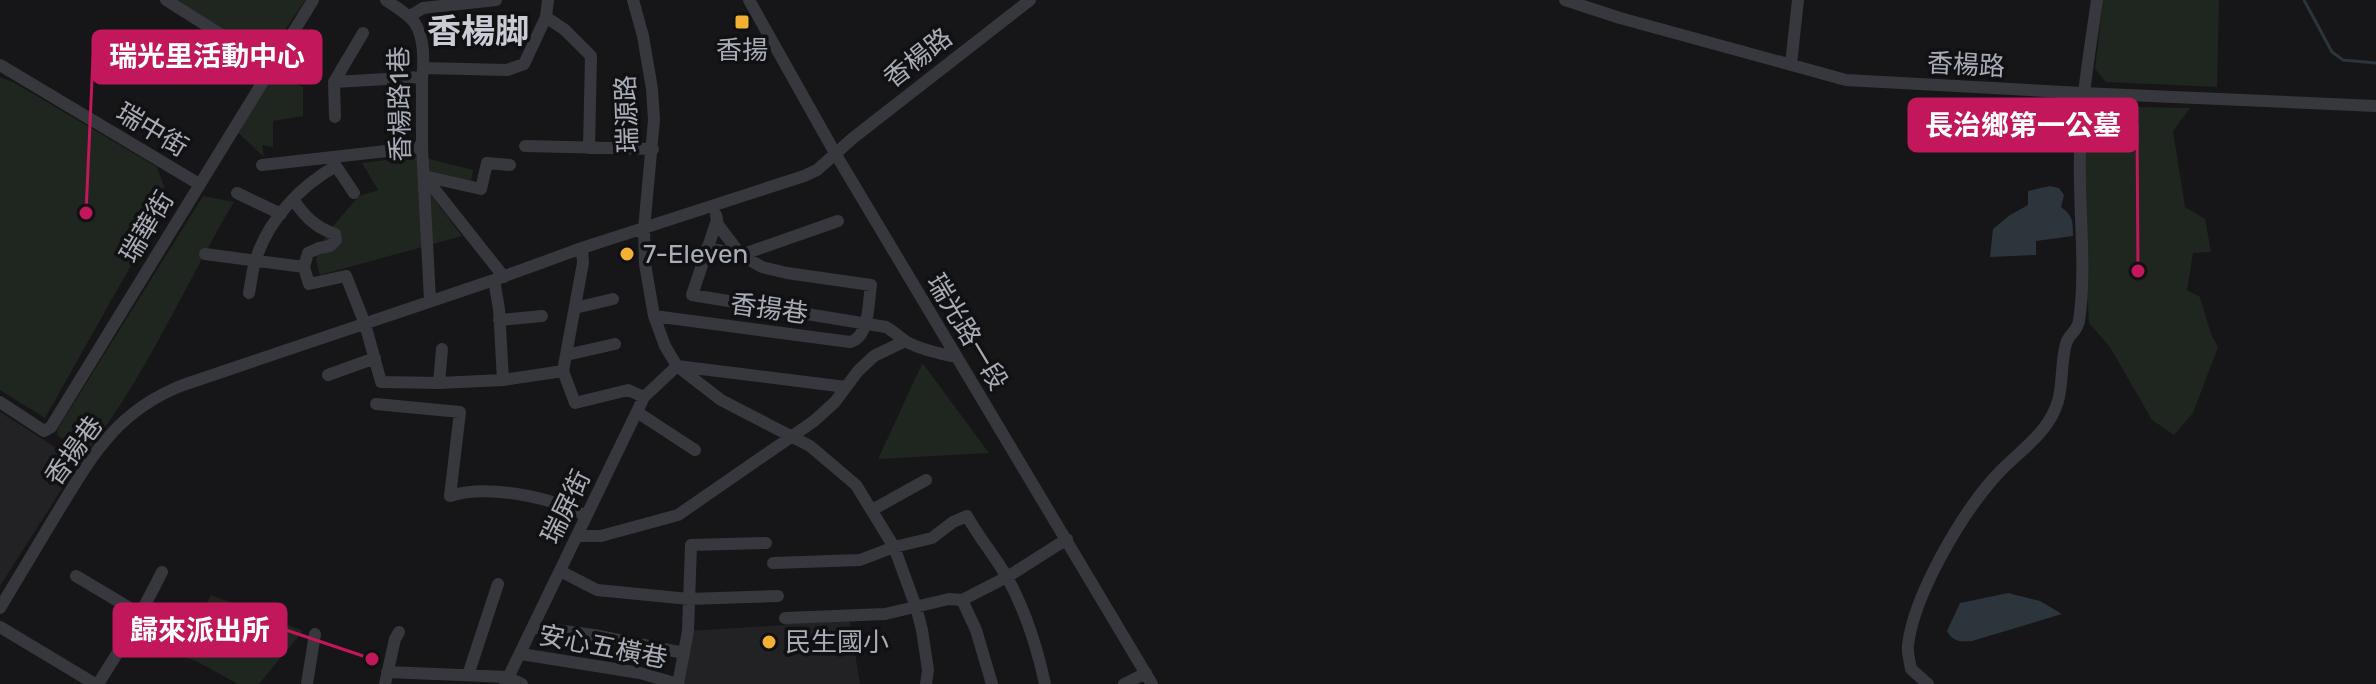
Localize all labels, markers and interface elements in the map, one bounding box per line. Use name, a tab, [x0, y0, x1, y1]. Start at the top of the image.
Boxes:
district label: 香楊脚	[427, 11, 529, 52]
marker: 香揚	[733, 13, 751, 31]
street label: 香楊路	[878, 22, 958, 94]
callout: 瑞光里活動中心	[93, 31, 321, 83]
place label: 香揚	[716, 35, 768, 66]
text: 瑞光里活動中心	[109, 40, 305, 73]
street label: 香楊路1巷	[383, 46, 417, 162]
street label: 香楊路	[1926, 47, 2006, 83]
street label: 瑞源路	[610, 74, 644, 154]
street label: 瑞中街	[111, 97, 193, 163]
callout: 長治鄉第一公墓	[1909, 99, 2137, 151]
text: 長治鄉第一公墓	[1925, 109, 2121, 142]
street label: 瑞華街	[114, 186, 180, 268]
place label: 7-Eleven	[643, 239, 748, 270]
marker: 7-Eleven	[618, 245, 636, 263]
street label: 瑞光路一段	[920, 268, 1014, 396]
street label: 香揚巷	[728, 288, 810, 330]
street label: 香揚巷	[39, 410, 109, 492]
street label: 瑞屏街	[535, 465, 597, 549]
callout: 歸來派出所	[114, 604, 286, 656]
text: 歸來派出所	[130, 614, 270, 647]
street label: 安心五橫巷	[536, 619, 670, 675]
place label: 民生國小	[785, 627, 889, 658]
marker: 民生國小	[760, 633, 778, 651]

